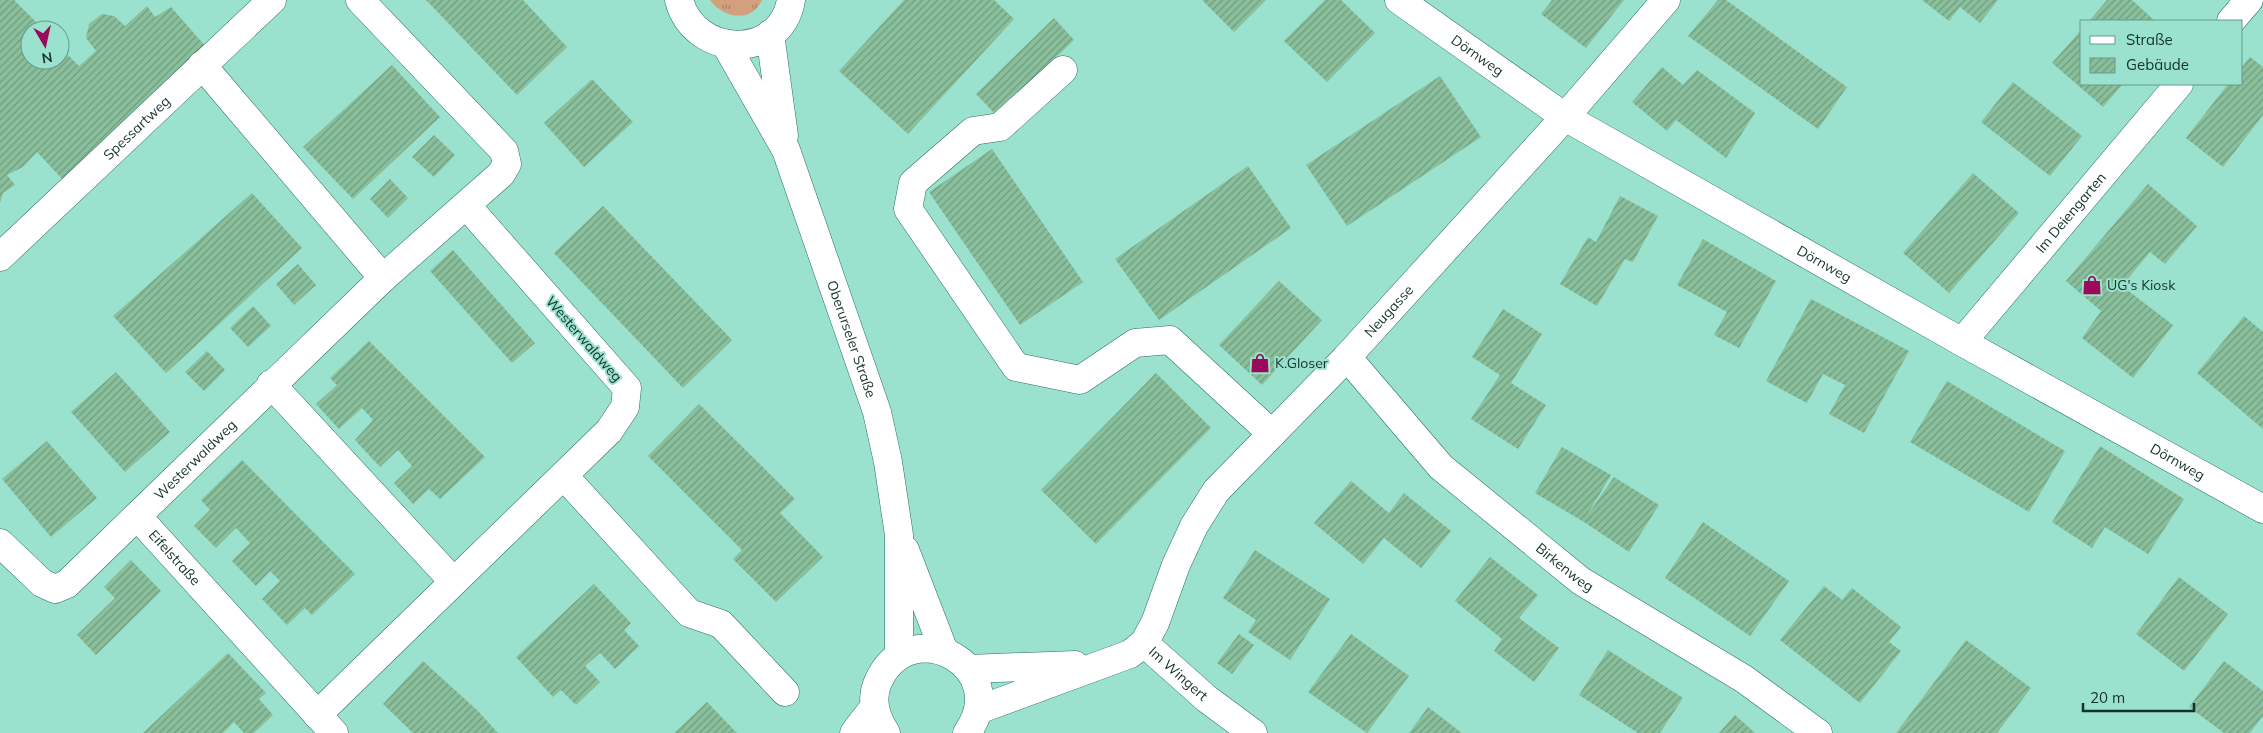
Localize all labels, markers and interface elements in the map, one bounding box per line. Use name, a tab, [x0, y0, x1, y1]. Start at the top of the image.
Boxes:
north arrow	[20, 20, 70, 70]
legend	[2080, 20, 2243, 85]
text: Straße	[2126, 30, 2173, 49]
street label: Dörnweg	[1448, 31, 1507, 80]
text: N	[40, 48, 54, 68]
text: Gebäude	[2126, 55, 2189, 74]
street label: Spessartweg	[99, 92, 174, 164]
street label: Im Deiengarten	[2032, 169, 2110, 257]
street label: Dörnweg	[1794, 241, 1855, 286]
shop icon: UG's Kiosk	[2081, 274, 2103, 296]
place label: UG's Kiosk	[2107, 276, 2176, 294]
street label: Oberurseler Straße	[823, 278, 880, 400]
street label: Neugasse	[1360, 281, 1417, 341]
street label: Westerwaldweg	[542, 293, 626, 385]
shop icon: K.Gloser	[1249, 352, 1271, 374]
place label: K.Gloser	[1275, 354, 1329, 372]
street label: Westerwaldweg	[150, 416, 240, 504]
street label: Dörnweg	[2147, 439, 2208, 484]
street label: Eifelstraße	[145, 526, 204, 589]
street label: Birkenweg	[1532, 539, 1597, 596]
street label: Im Wingert	[1145, 643, 1212, 705]
scale bar	[2083, 680, 2194, 712]
text: 20 m	[2090, 688, 2125, 707]

